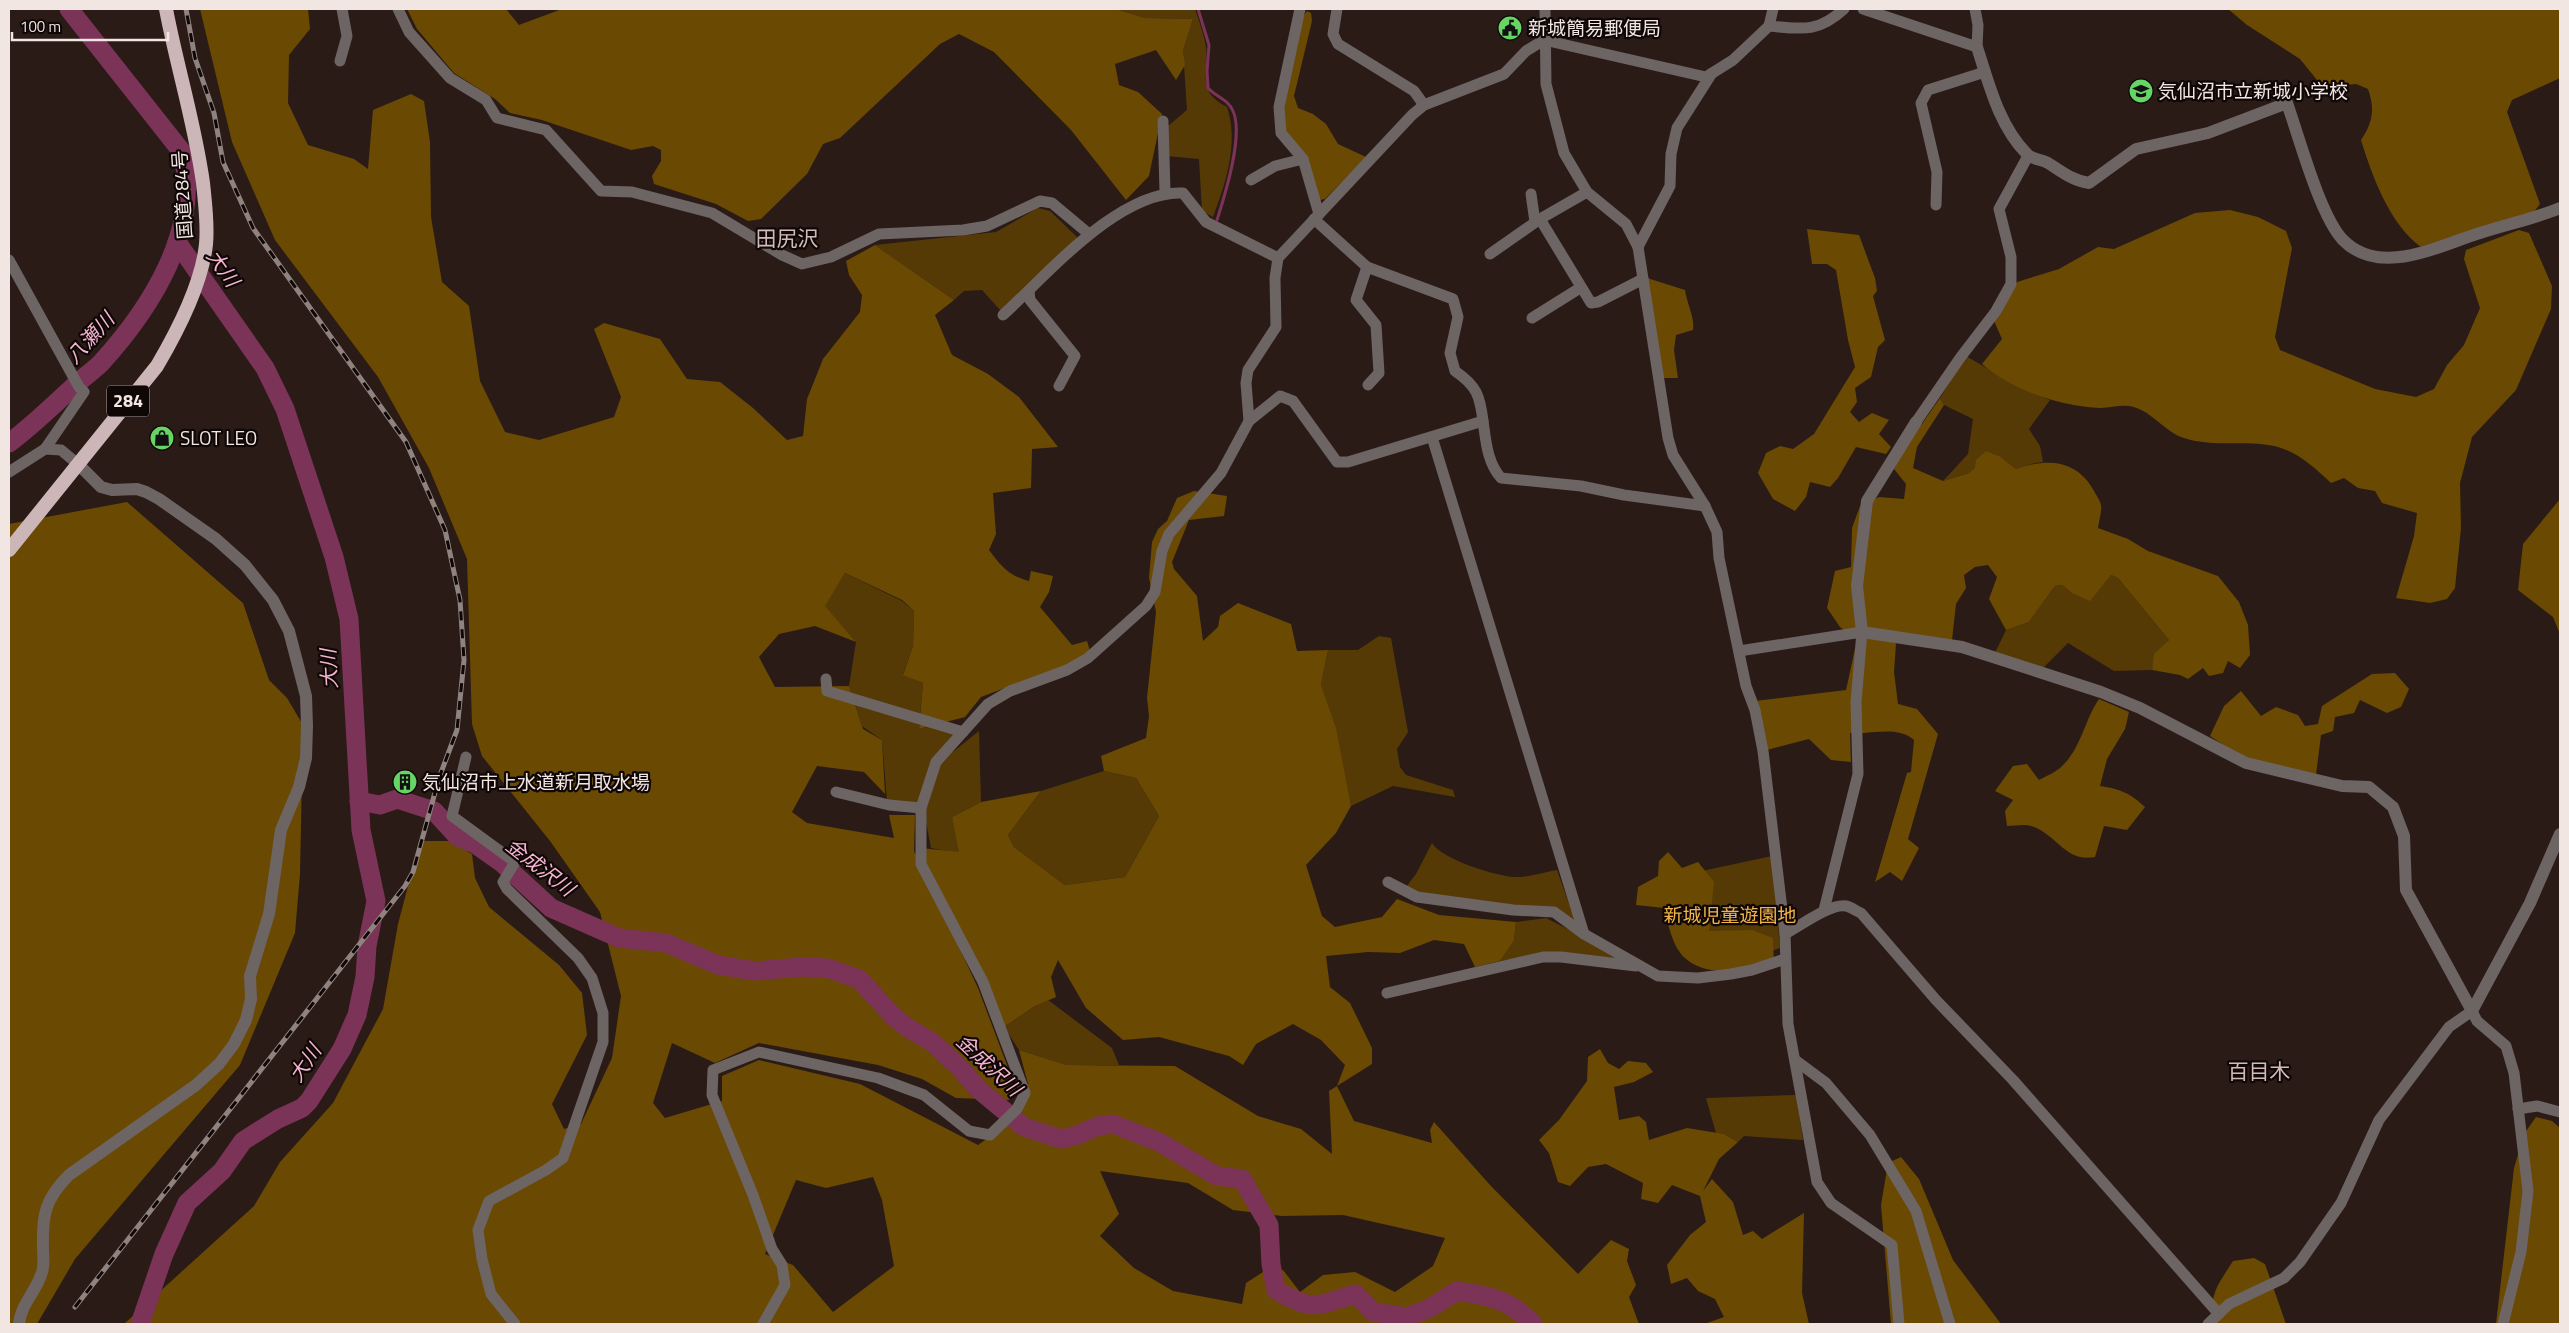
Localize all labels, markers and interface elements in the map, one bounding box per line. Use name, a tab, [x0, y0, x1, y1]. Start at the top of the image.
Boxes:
scale bar	[12, 10, 169, 42]
place label: 新城簡易郵便局	[1528, 13, 1661, 42]
text: 100 m	[20, 15, 61, 38]
public building icon: 新城簡易郵便局	[1497, 15, 1523, 41]
place label: 気仙沼市立新城小学校	[2158, 76, 2348, 105]
school or university icon: 気仙沼市立新城小学校	[2128, 78, 2154, 104]
street label: 国道284号	[164, 150, 199, 240]
district label: 田尻沢	[756, 222, 819, 254]
water label: 大川	[199, 242, 249, 295]
water label: 八瀬川	[58, 304, 123, 370]
road number: 284	[107, 386, 149, 416]
place label: SLOT LEO	[180, 423, 257, 452]
shop icon: SLOT LEO	[149, 425, 175, 451]
water label: 大川	[312, 646, 345, 690]
place label: 気仙沼市上水道新月取水場	[422, 767, 650, 796]
building icon: 気仙沼市上水道新月取水場	[392, 769, 418, 795]
water label: 金成沢川	[499, 830, 583, 905]
park label: 新城児童遊園地	[1663, 900, 1797, 929]
water label: 金成沢川	[950, 1026, 1031, 1105]
water label: 大川	[281, 1036, 330, 1088]
district label: 百目木	[2228, 1055, 2291, 1087]

